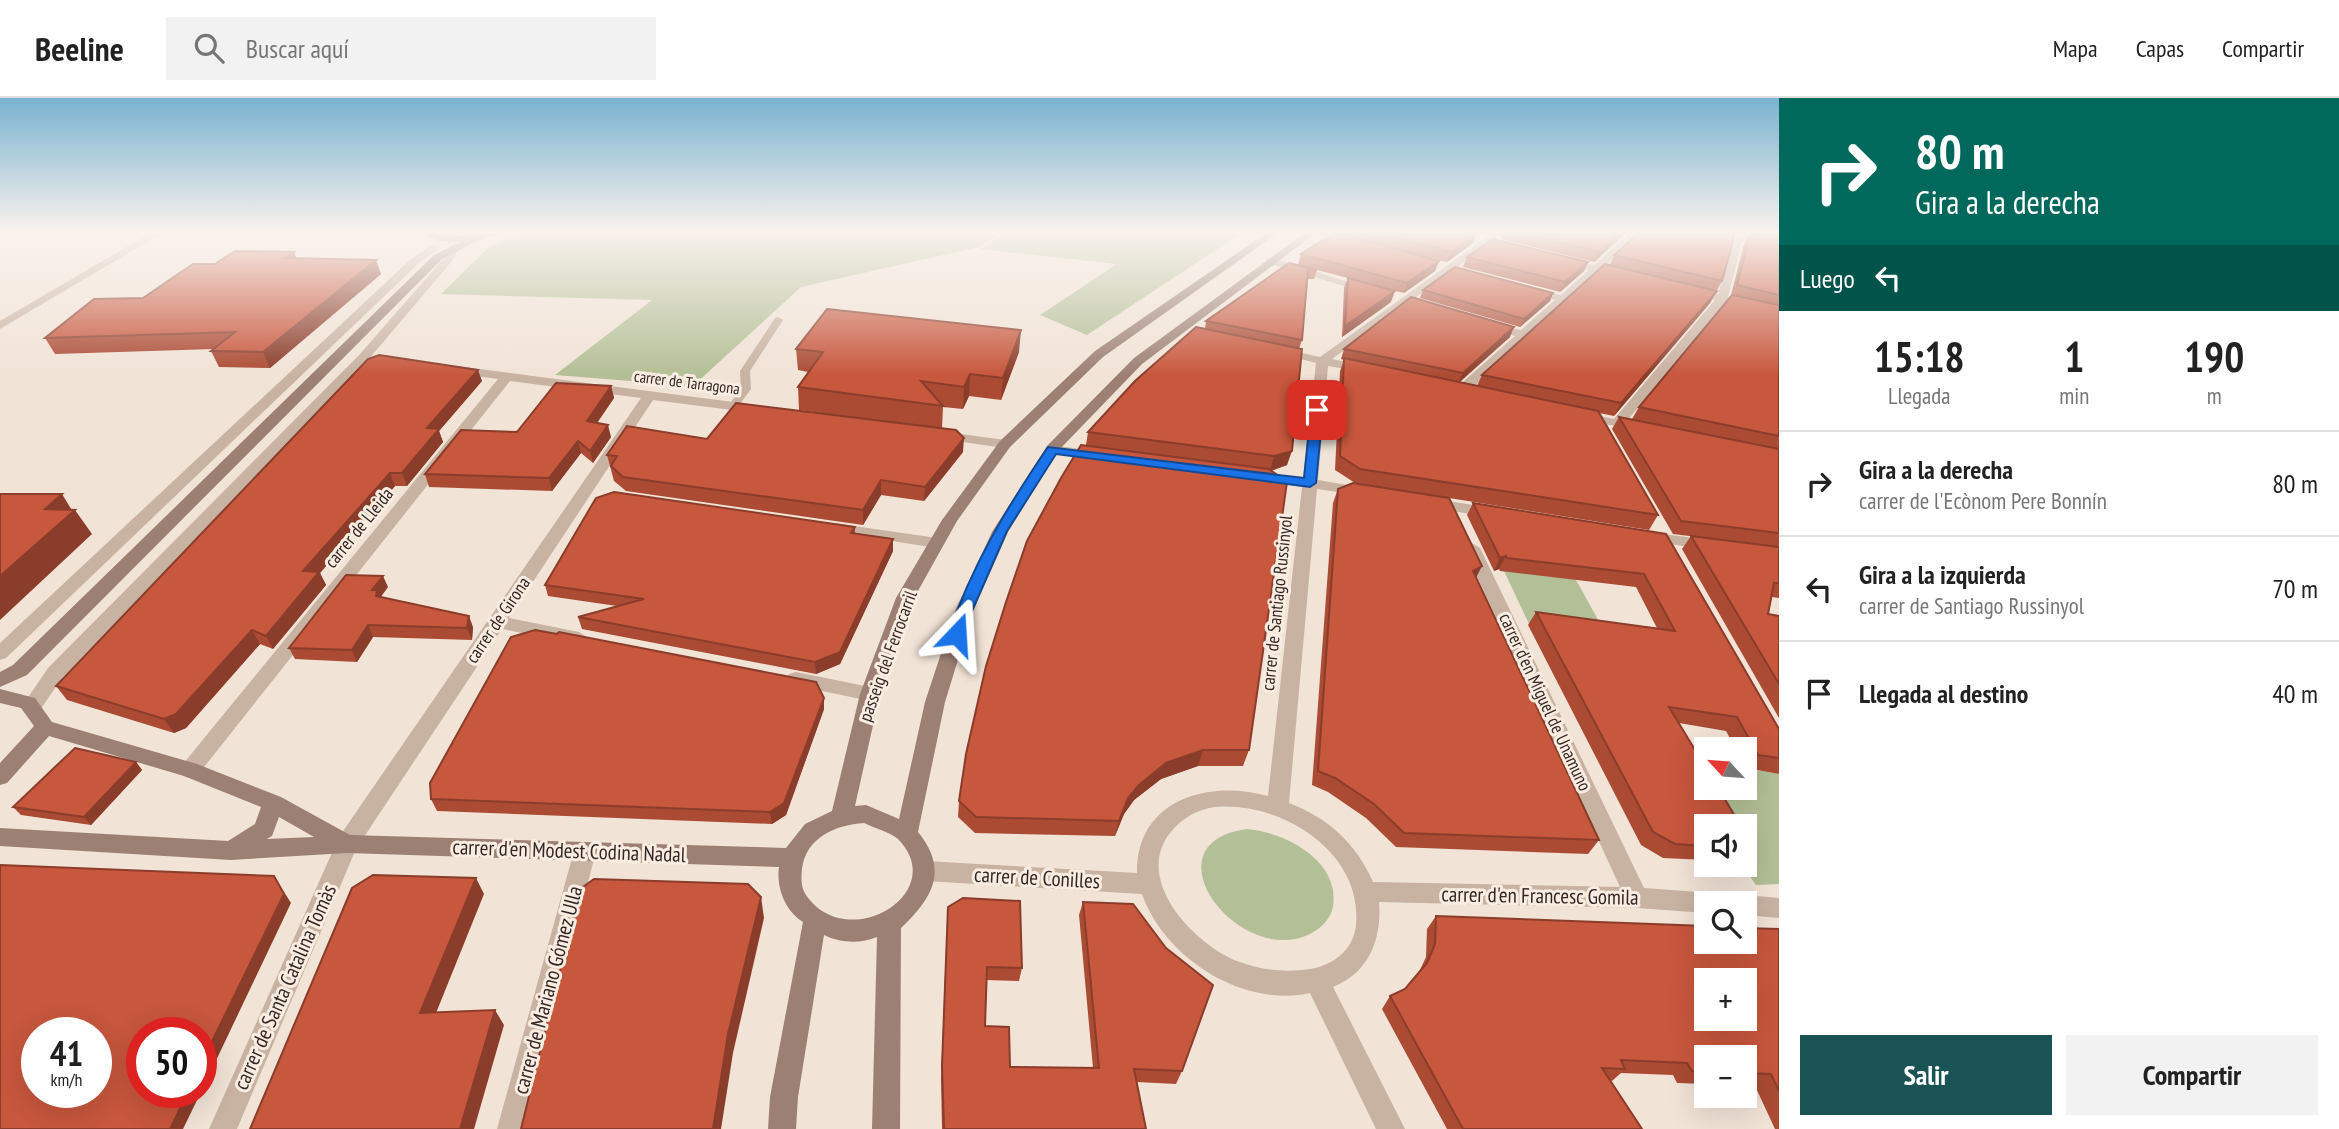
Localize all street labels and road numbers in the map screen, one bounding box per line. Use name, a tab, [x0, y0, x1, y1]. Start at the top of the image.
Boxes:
street label: carrer de Tarragona	[633, 366, 741, 398]
street label: carrer de Lleida	[319, 483, 398, 572]
street label: carrer de Santiago Russinyol	[1256, 513, 1297, 692]
street label: carrer de Girona	[460, 572, 535, 667]
street label: passeig del Ferrocarril	[853, 587, 922, 724]
street label: carrer d'en Miguel de Unamuno	[1494, 609, 1597, 795]
street label: carrer d'en Modest Codina Nadal	[452, 833, 686, 868]
street label: carrer de Conilles	[973, 861, 1101, 894]
street label: carrer de Santa Catalina Tomàs	[227, 880, 342, 1094]
street label: carrer d'en Francesc Gomila	[1441, 880, 1639, 911]
street label: carrer de Mariano Gómez Ulla	[507, 883, 588, 1097]

